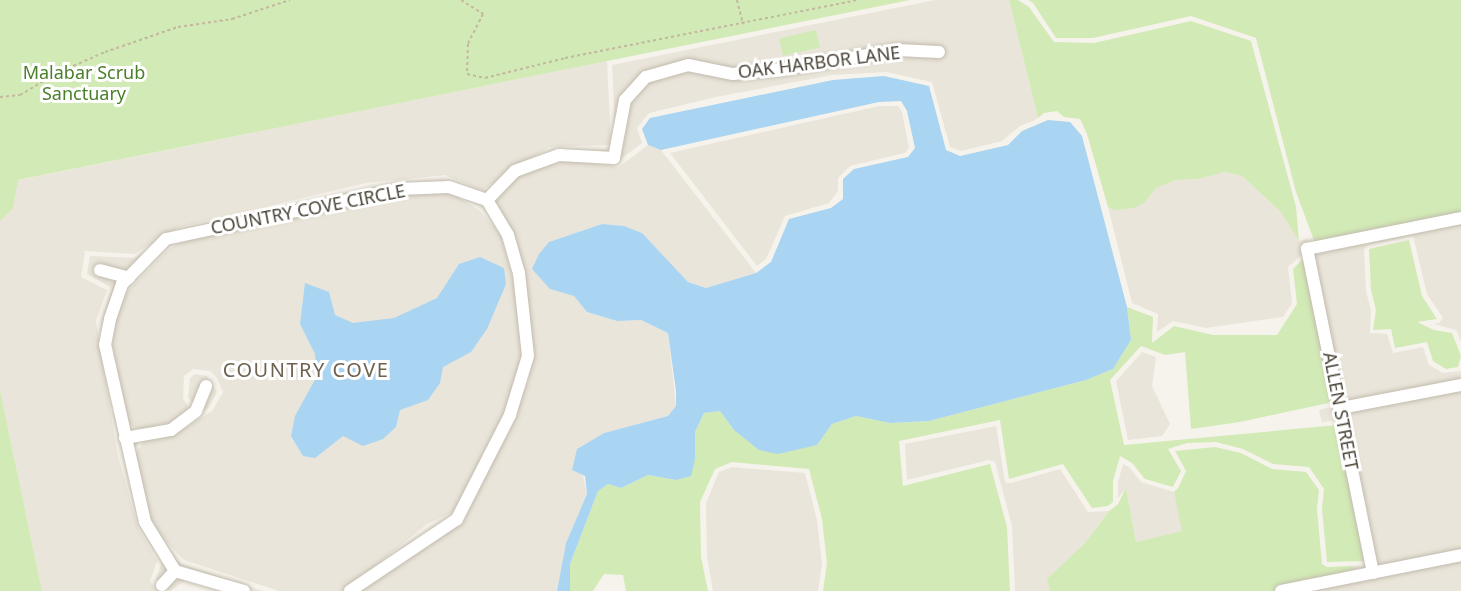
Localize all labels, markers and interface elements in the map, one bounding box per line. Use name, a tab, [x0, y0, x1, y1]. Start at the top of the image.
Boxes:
street label: OAK HARBOR LANE	[737, 41, 901, 83]
park label: Malabar Scrub Sanctuary	[23, 62, 145, 104]
street label: COUNTRY COVE CIRCLE	[209, 180, 407, 238]
street label: ALLEN STREET	[1319, 350, 1363, 472]
district label: COUNTRY COVE	[223, 357, 389, 381]

